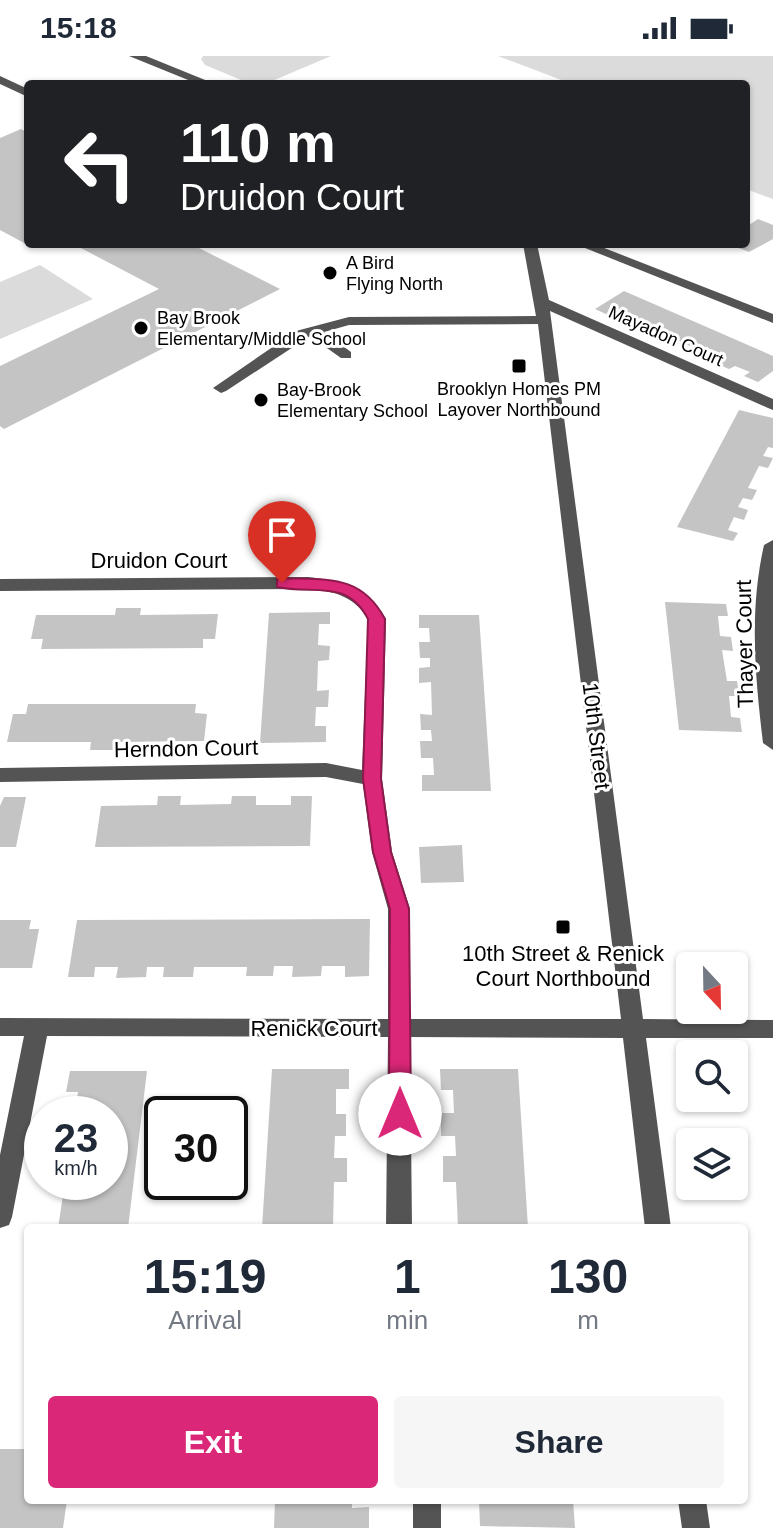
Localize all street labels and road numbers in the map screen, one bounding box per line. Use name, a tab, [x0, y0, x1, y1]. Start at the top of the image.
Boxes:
street label: Mayadon Court	[606, 302, 726, 370]
street label: Druidon Court	[91, 548, 227, 573]
street label: Thayer Court	[731, 580, 758, 708]
street label: 10th Street	[578, 681, 615, 791]
street label: Herndon Court	[114, 735, 258, 762]
street label: Renick Court	[250, 1016, 378, 1041]

